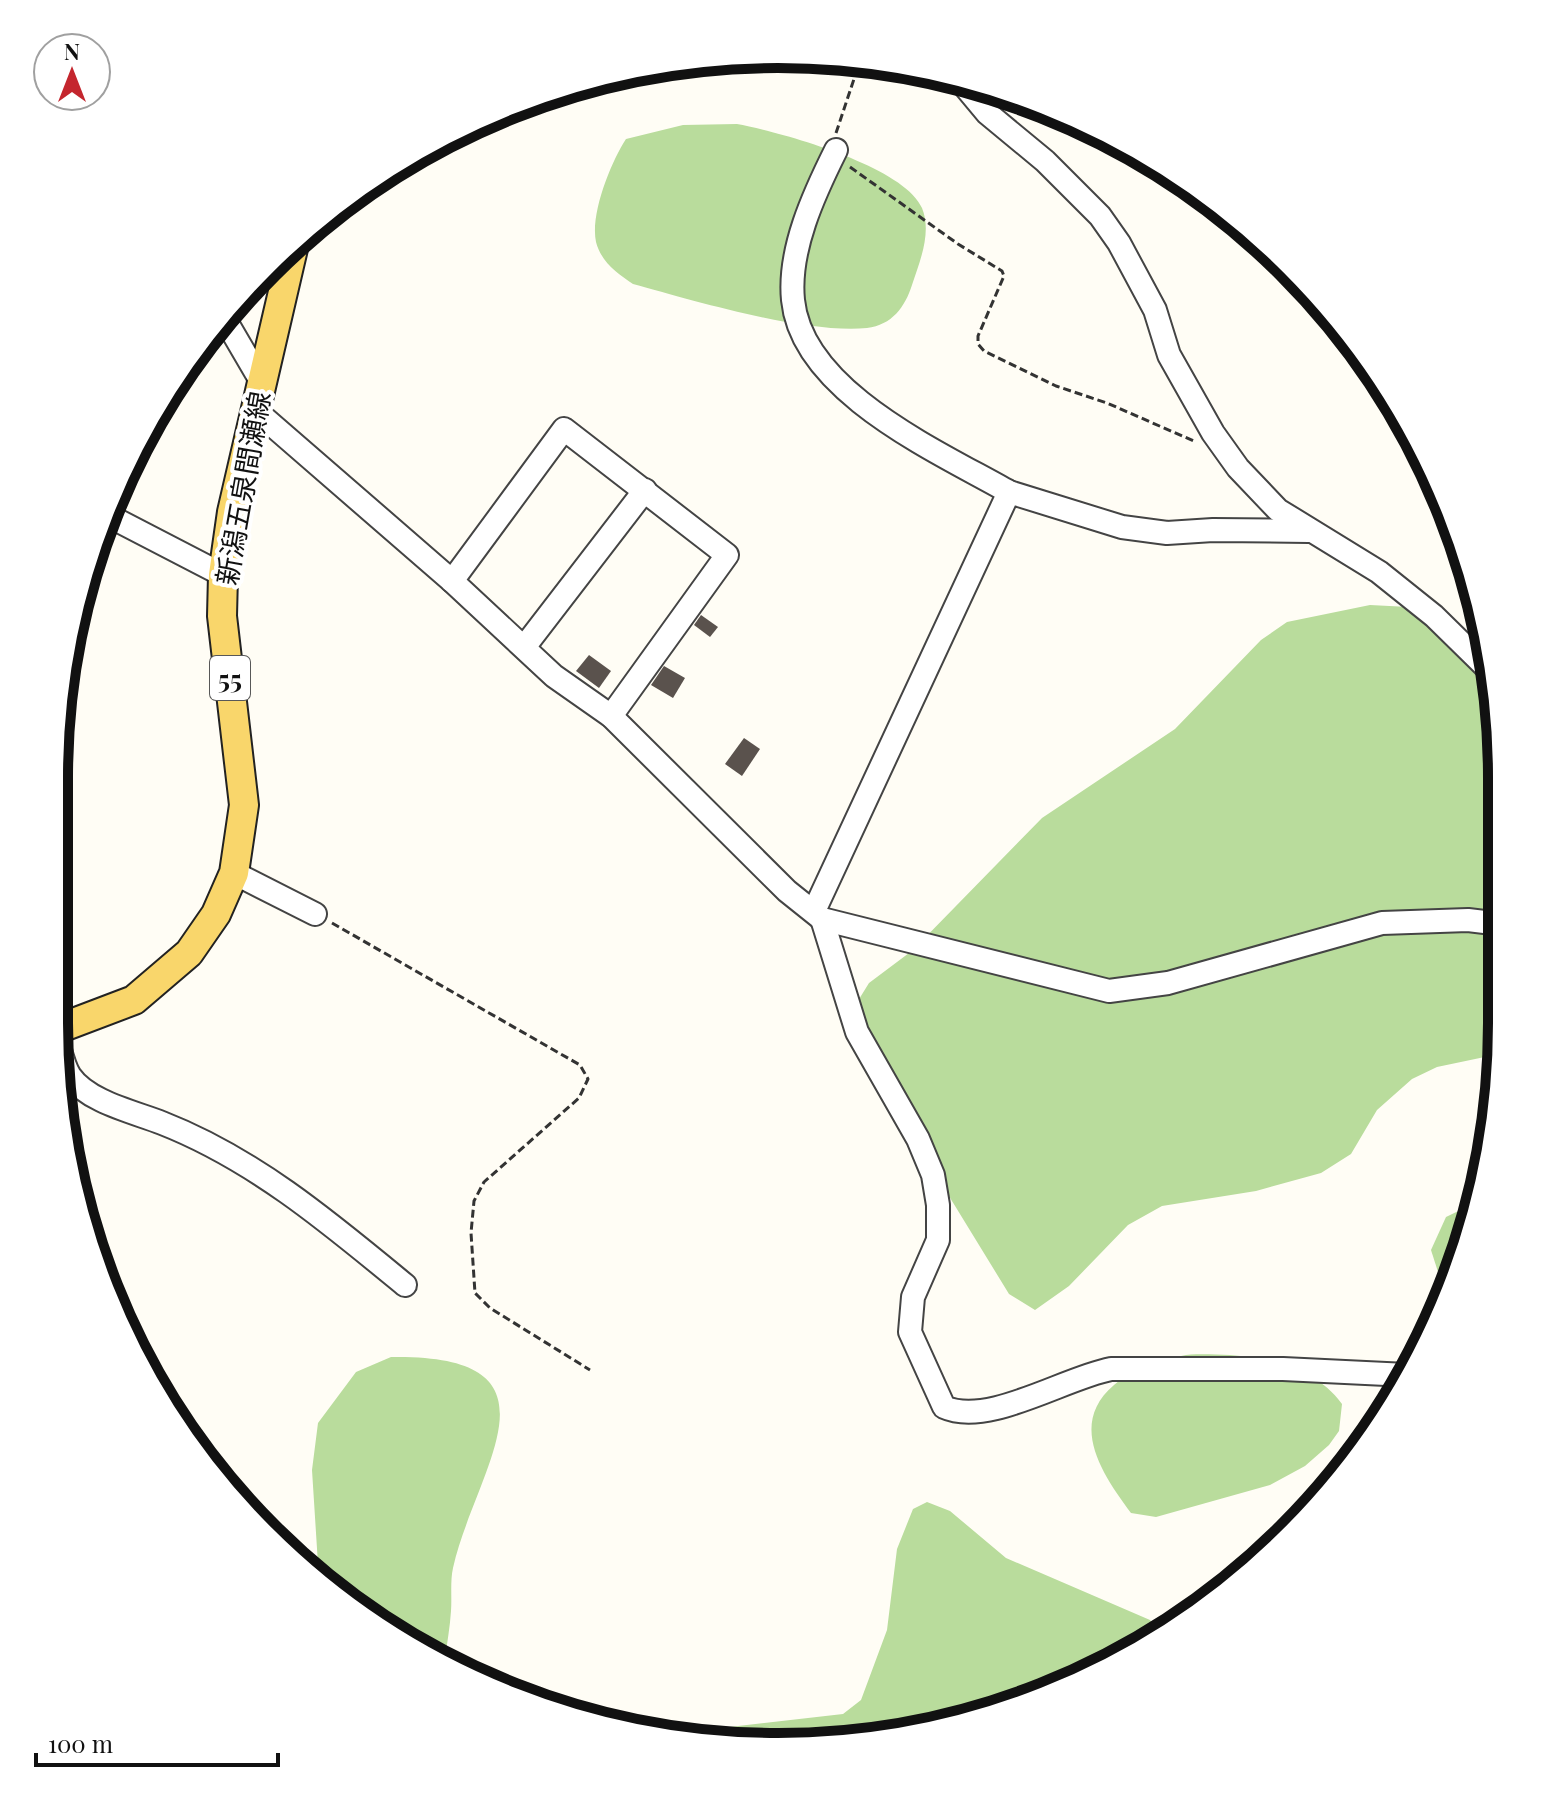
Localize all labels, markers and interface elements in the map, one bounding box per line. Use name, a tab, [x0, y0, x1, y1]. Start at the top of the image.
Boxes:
north arrow	[32, 32, 112, 112]
text: N	[64, 36, 80, 66]
street label: 新潟五泉間瀬線	[207, 388, 277, 588]
road number: 55	[210, 656, 250, 700]
scale bar	[36, 1717, 278, 1767]
text: 100 m	[48, 1727, 113, 1759]

